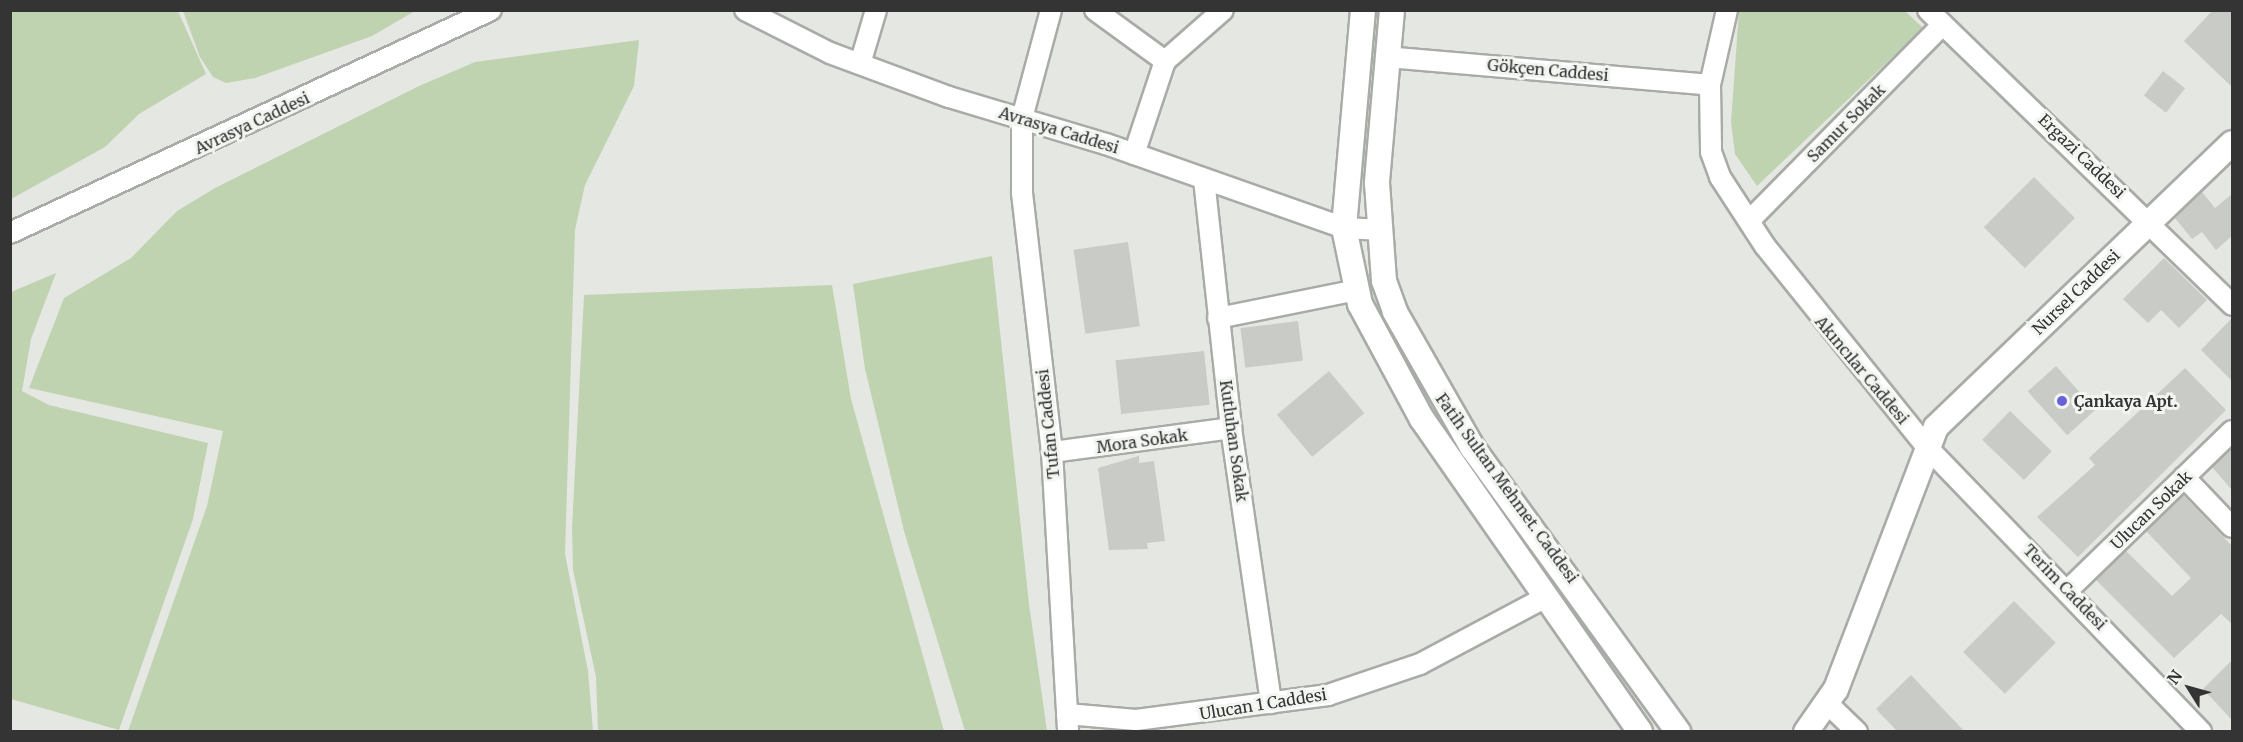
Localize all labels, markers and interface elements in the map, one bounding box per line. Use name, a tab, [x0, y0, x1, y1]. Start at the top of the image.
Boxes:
street label: Gökçen Caddesi	[1487, 55, 1609, 85]
street label: Samur Sokak	[1803, 80, 1889, 166]
street label: Avrasya Caddesi	[192, 88, 312, 158]
street label: Avrasya Caddesi	[997, 103, 1121, 157]
street label: Ergazi Caddesi	[2035, 110, 2129, 202]
street label: Nursel Caddesi	[2028, 245, 2124, 339]
street label: Akıncılar Caddesi	[1811, 312, 1913, 428]
street label: Tufan Caddesi	[1033, 368, 1063, 480]
street label: Kutluhan Sokak	[1216, 379, 1252, 503]
street label: Fatih Sultan Mehmet. Caddesi	[1432, 389, 1582, 587]
place label: Çankaya Apt.	[2074, 391, 2178, 411]
marker: Çankaya Apt.	[2055, 394, 2069, 408]
street label: Mora Sokak	[1095, 425, 1189, 457]
street label: Ulucan Sokak	[2107, 467, 2195, 553]
street label: Terim Caddesi	[2020, 540, 2110, 634]
north arrow	[2159, 658, 2219, 718]
text: N	[2163, 666, 2186, 688]
street label: Ulucan 1 Caddesi	[1198, 684, 1328, 724]

